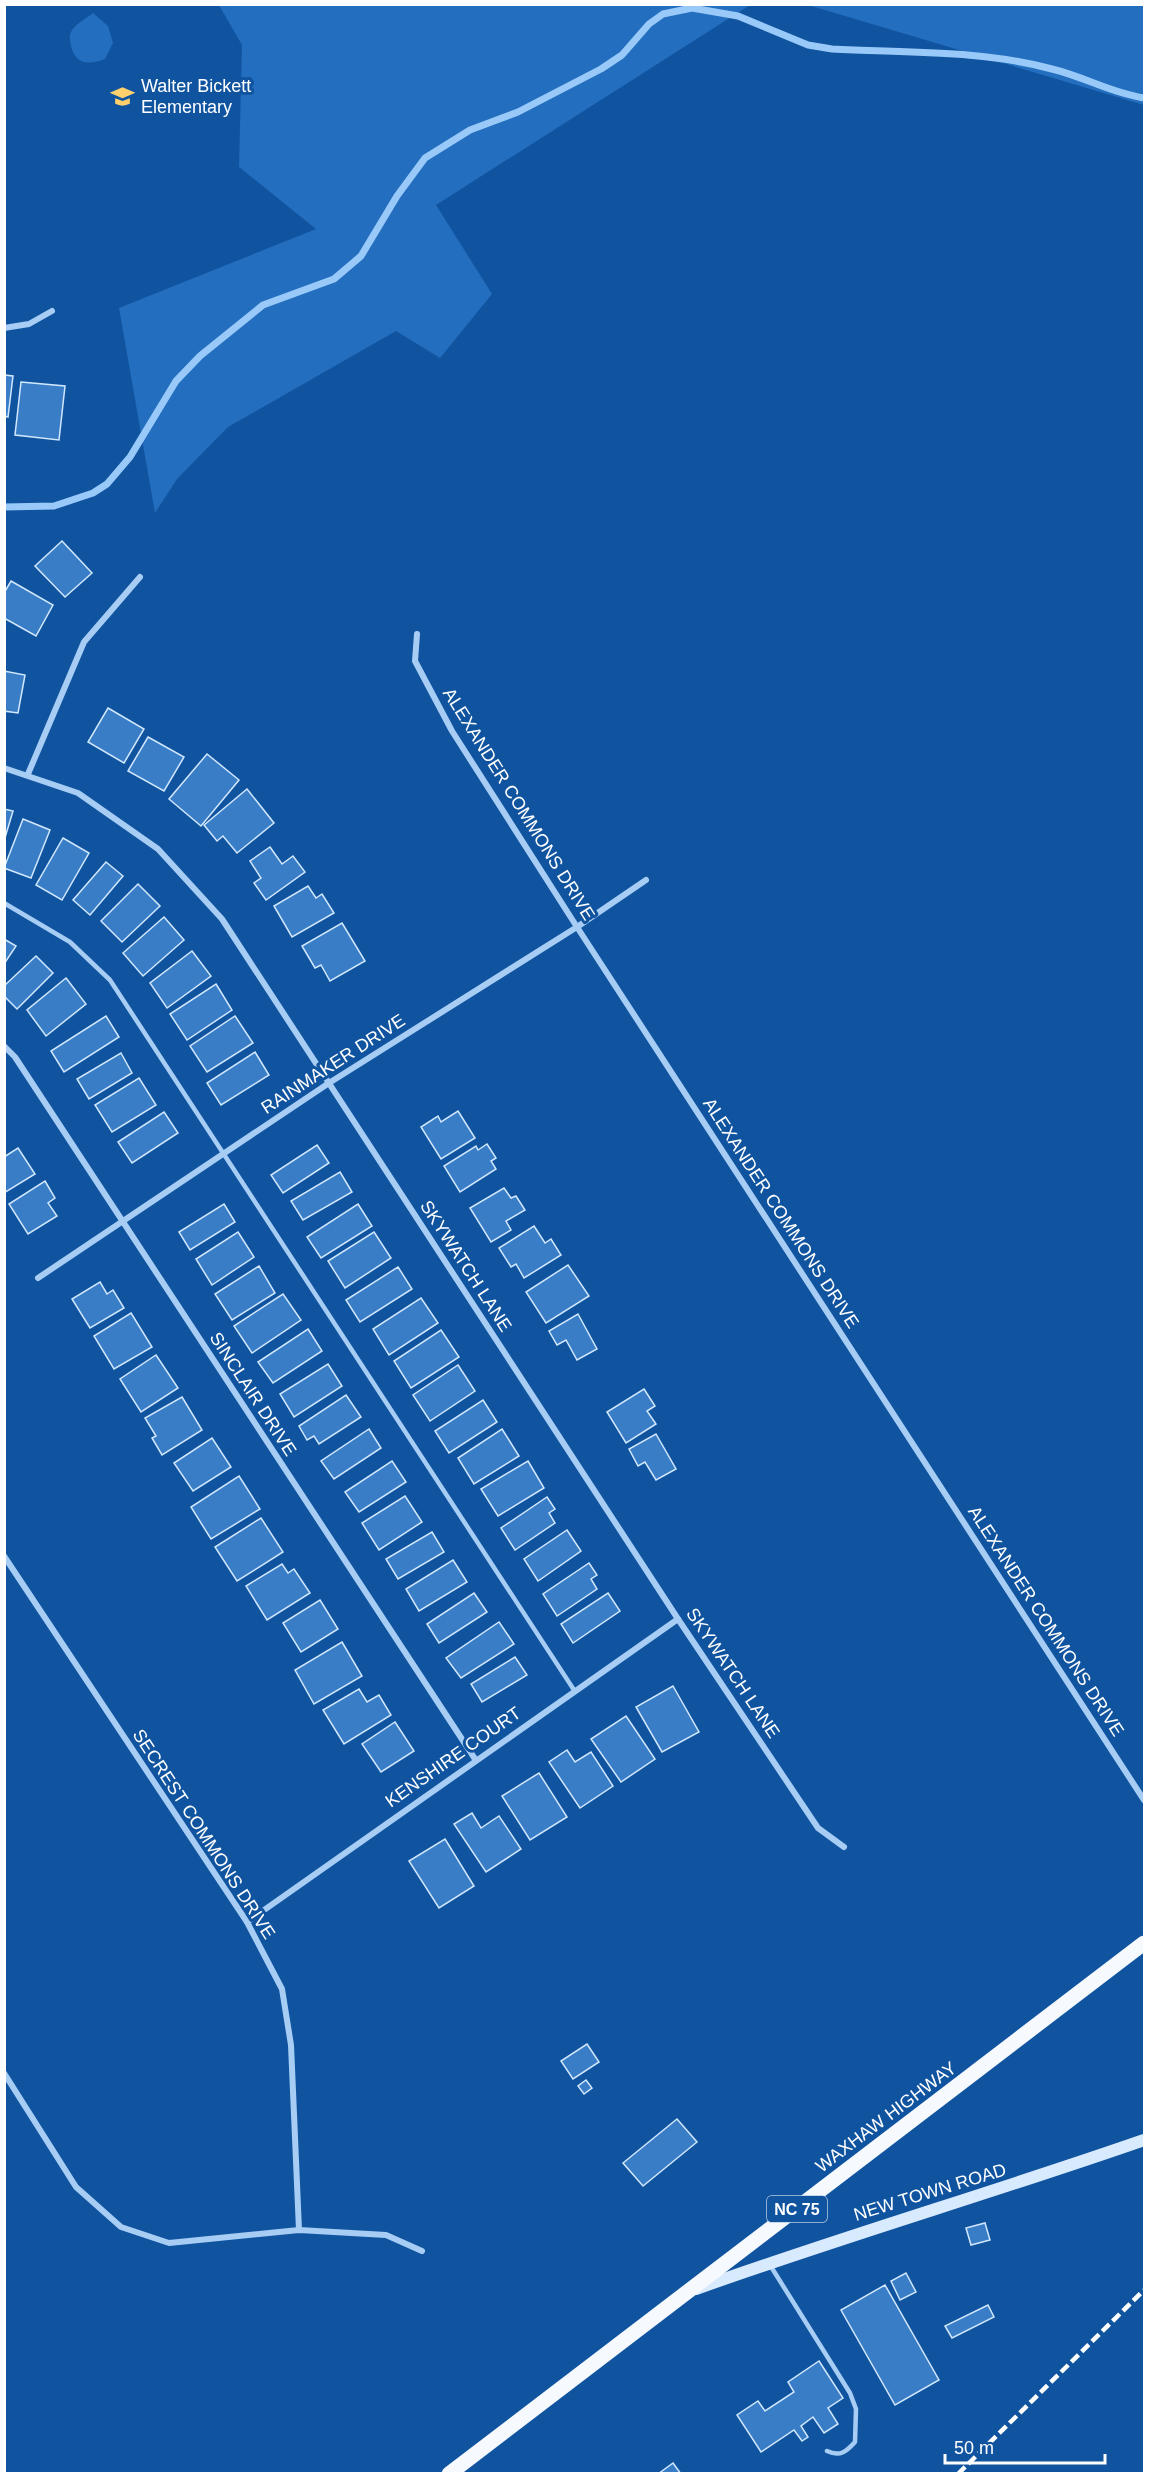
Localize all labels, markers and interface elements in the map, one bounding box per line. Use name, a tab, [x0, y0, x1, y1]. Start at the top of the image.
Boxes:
place label: Walter Bickett Elementary	[141, 76, 251, 117]
school or university icon: Walter Bickett Elementary	[110, 83, 136, 109]
street label: ALEXANDER COMMONS DRIVE	[439, 684, 599, 924]
street label: RAINMAKER DRIVE	[258, 1010, 408, 1118]
street label: ALEXANDER COMMONS DRIVE	[699, 1094, 863, 1332]
street label: SKYWATCH LANE	[416, 1197, 516, 1335]
street label: SINCLAIR DRIVE	[206, 1329, 300, 1459]
street label: ALEXANDER COMMONS DRIVE	[964, 1502, 1128, 1740]
street label: SKYWATCH LANE	[682, 1604, 784, 1742]
street label: KENSHIRE COURT	[381, 1703, 525, 1811]
street label: SECREST COMMONS DRIVE	[129, 1726, 279, 1942]
street label: WAXHAW HIGHWAY	[812, 2058, 960, 2176]
street label: NEW TOWN ROAD	[851, 2159, 1009, 2225]
road number: NC 75	[767, 2196, 827, 2222]
scale bar	[945, 2427, 1106, 2465]
text: 50 m	[954, 2438, 994, 2458]

